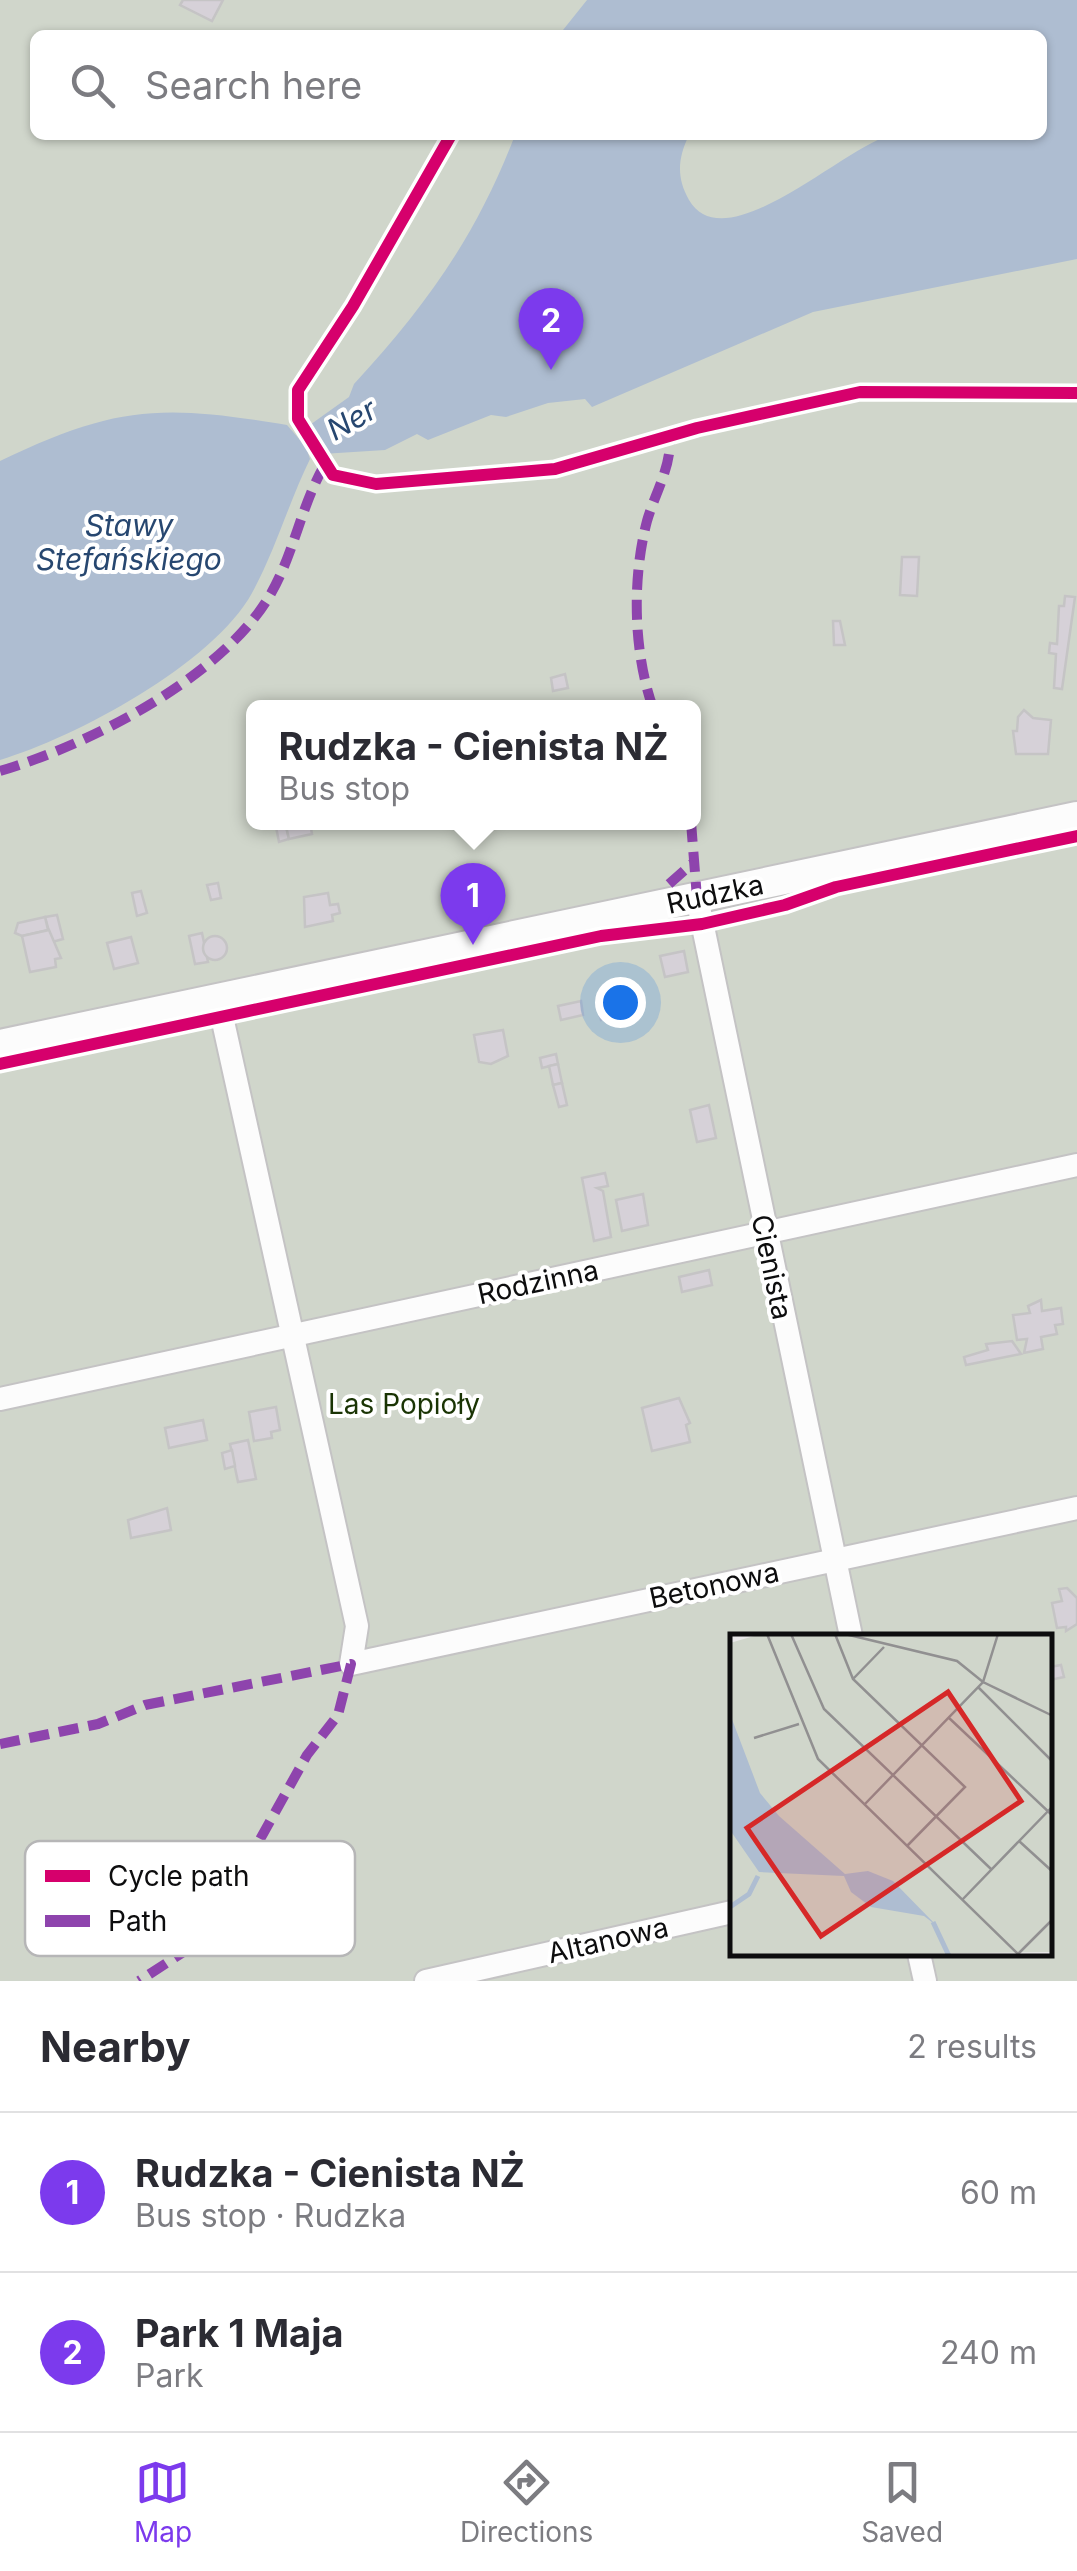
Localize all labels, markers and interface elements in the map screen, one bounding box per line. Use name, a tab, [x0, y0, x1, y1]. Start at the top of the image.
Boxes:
search box	[30, 30, 1047, 140]
icon: search	[65, 58, 120, 113]
text: Search here	[145, 62, 362, 108]
pin: 2	[518, 288, 584, 370]
water label: Ner	[320, 390, 383, 448]
water label: Stawy Stefańskiego	[36, 507, 222, 577]
popup	[246, 700, 701, 830]
text: Rudzka - Cienista NŻ	[279, 723, 668, 769]
text: Bus stop	[279, 769, 410, 808]
pin: 1	[440, 862, 506, 945]
street label: Rudzka	[663, 867, 767, 921]
your location	[595, 977, 646, 1028]
street label: Cienista	[744, 1211, 800, 1323]
street label: Rodzinna	[475, 1253, 601, 1311]
park label: Las Popioły	[328, 1387, 480, 1421]
street label: Betonowa	[646, 1555, 782, 1615]
inset map	[730, 1634, 1052, 1956]
legend	[25, 1841, 355, 1956]
text: Cycle path	[108, 1859, 249, 1893]
text: Path	[108, 1904, 167, 1938]
street label: Altanowa	[544, 1910, 672, 1970]
text: Nearby	[40, 2021, 191, 2072]
text: 2 results	[907, 2027, 1037, 2066]
text: Rudzka - Cienista NŻ	[135, 2150, 525, 2196]
text: 1	[66, 2173, 79, 2212]
text: 60 m	[960, 2173, 1037, 2212]
text: Bus stop · Rudzka	[135, 2196, 406, 2235]
text: Park 1 Maja	[135, 2310, 344, 2356]
text: 2	[62, 2333, 83, 2372]
text: 240 m	[940, 2333, 1037, 2372]
text: Park	[135, 2356, 204, 2395]
tab: Map	[134, 2455, 192, 2549]
tab: Directions	[460, 2455, 593, 2549]
tab: Saved	[861, 2455, 943, 2549]

